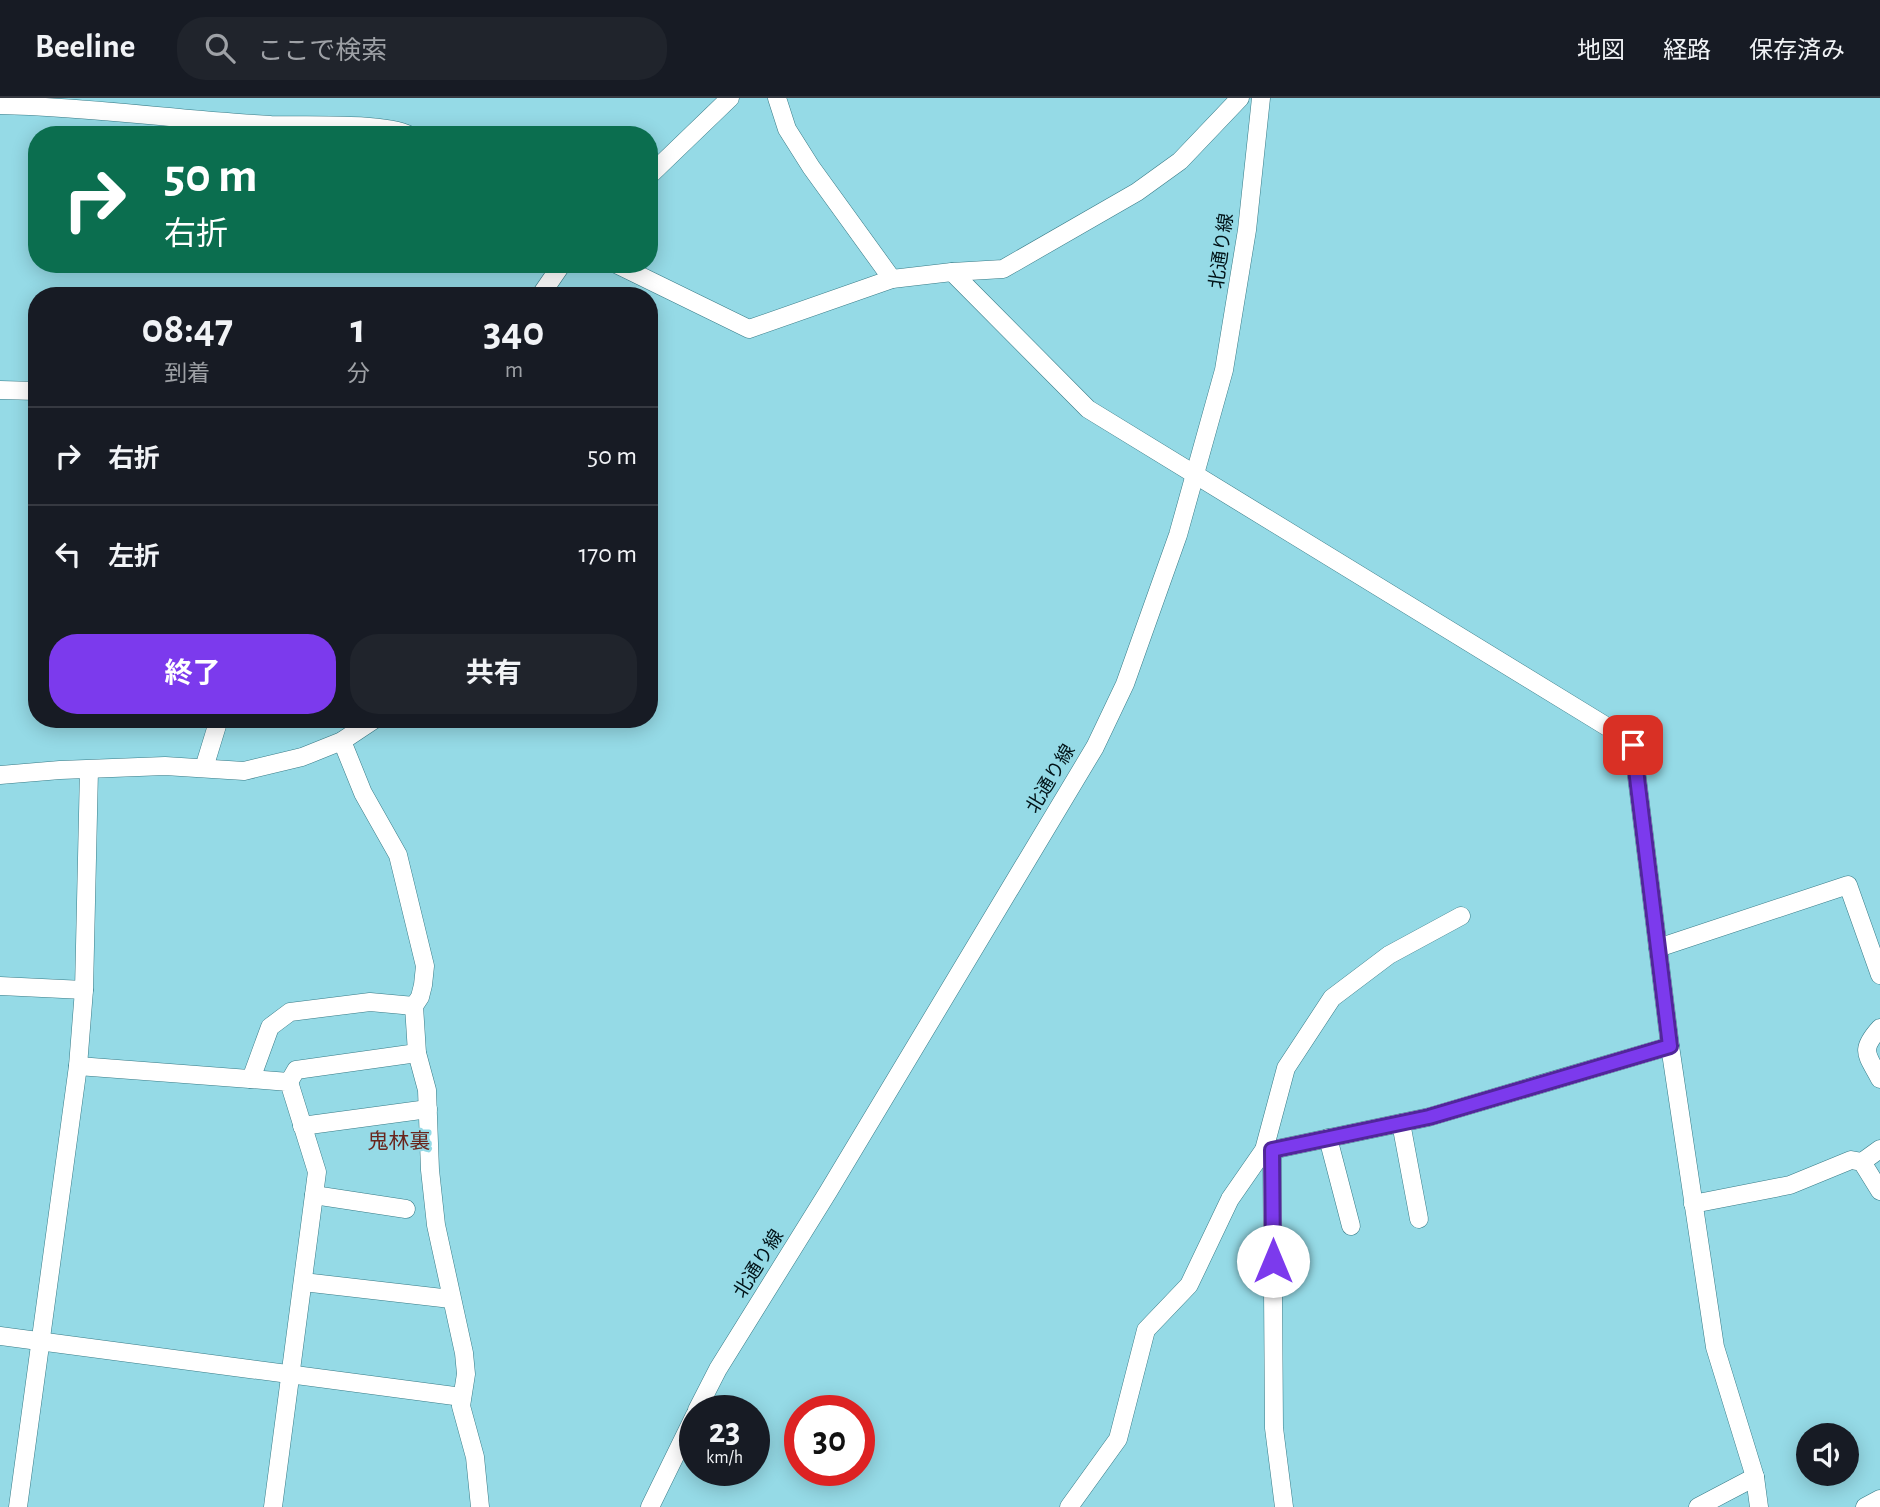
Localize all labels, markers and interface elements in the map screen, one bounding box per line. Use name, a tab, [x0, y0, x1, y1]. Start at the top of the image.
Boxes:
search box	[177, 17, 667, 80]
icon: search	[201, 29, 239, 67]
text: Beeline	[35, 31, 135, 64]
text: ここで検索	[257, 38, 387, 64]
text: 地図	[1577, 39, 1625, 63]
text: 経路	[1663, 39, 1711, 63]
text: 保存済み	[1749, 39, 1845, 63]
text: 50 m	[164, 152, 258, 201]
icon: right	[49, 154, 140, 245]
street label: 北通り線	[1206, 212, 1237, 290]
text: 右折	[164, 218, 228, 250]
text: 08:47	[142, 308, 233, 350]
text: 1	[351, 308, 366, 350]
text: 340	[483, 311, 544, 353]
text: m	[505, 359, 523, 382]
text: 到着	[164, 363, 210, 386]
text: 分	[347, 363, 370, 386]
icon: right	[49, 437, 87, 475]
text: 50 m	[587, 443, 637, 469]
text: 右折	[108, 446, 160, 472]
icon: left	[49, 535, 87, 573]
text: 170 m	[578, 541, 637, 567]
text: 左折	[108, 544, 160, 570]
button: 終了	[49, 634, 336, 714]
button: 共有	[350, 634, 637, 714]
pin	[1603, 715, 1663, 775]
icon: arrive	[1614, 726, 1652, 764]
street label: 北通り線	[1022, 741, 1079, 816]
district label: 鬼林裏	[368, 1130, 431, 1152]
position arrow	[1236, 1224, 1310, 1298]
street label: 北通り線	[730, 1226, 787, 1301]
speed limit sign: 30	[784, 1395, 875, 1486]
text: 23	[709, 1414, 740, 1449]
map controls	[1796, 1423, 1859, 1486]
button: sound	[1796, 1423, 1859, 1486]
text: km/h	[706, 1449, 743, 1467]

